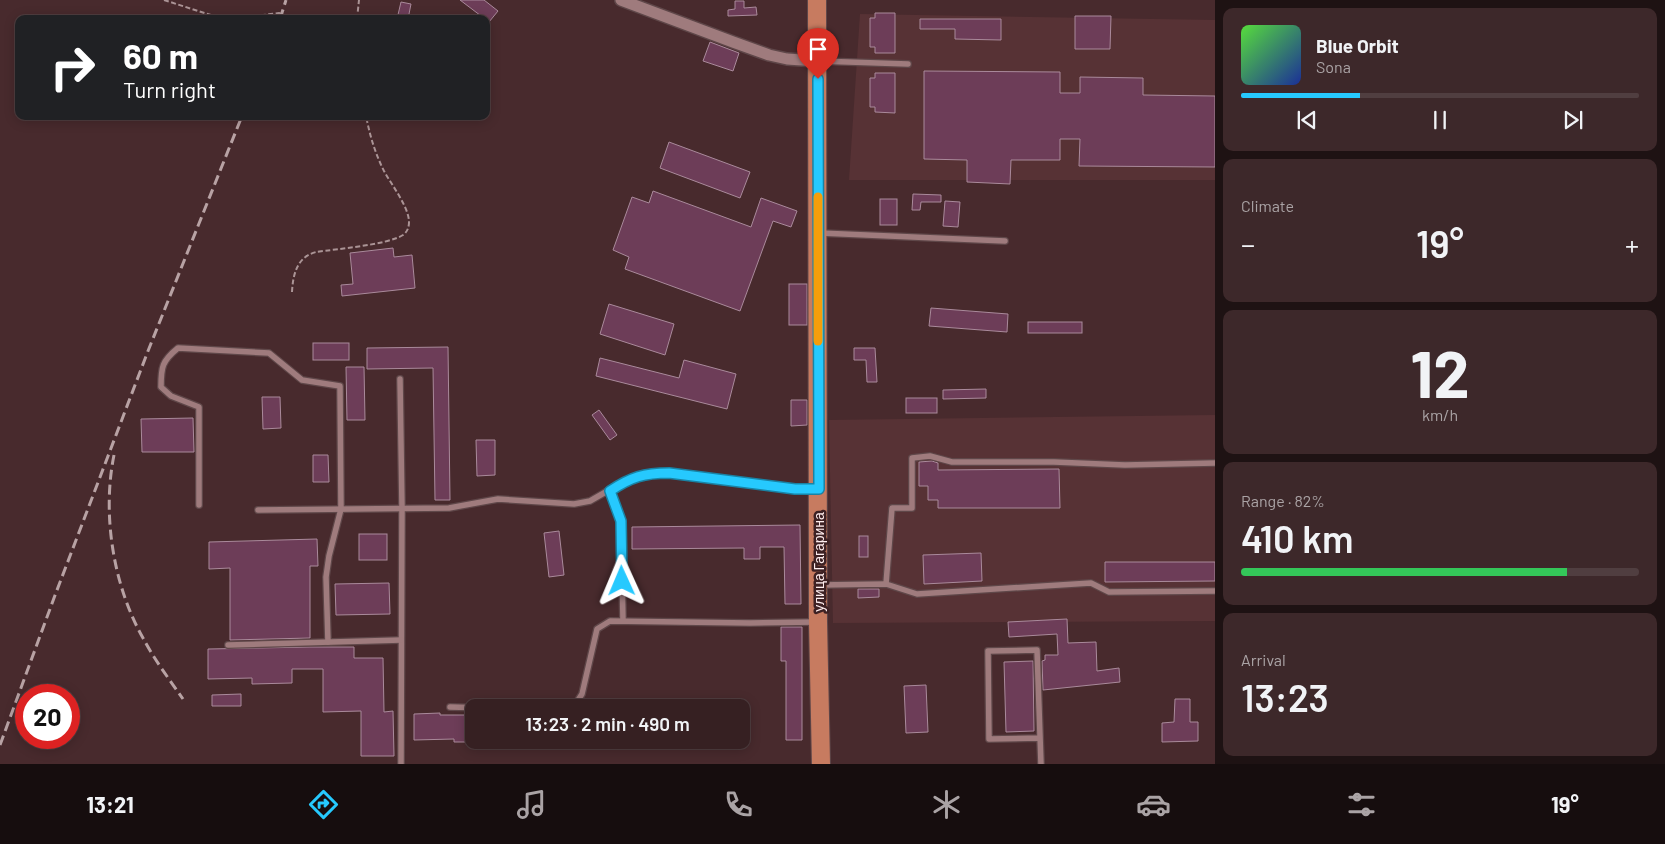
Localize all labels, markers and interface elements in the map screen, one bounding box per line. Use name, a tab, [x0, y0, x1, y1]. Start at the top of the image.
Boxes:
pin	[797, 28, 839, 79]
text: 60 m	[123, 34, 198, 76]
text: Blue Orbit	[1316, 34, 1399, 57]
icon: right	[40, 35, 105, 100]
icon: arrive	[804, 35, 832, 63]
text: Sona	[1316, 57, 1351, 76]
text: Turn right	[123, 76, 216, 102]
icon: previous	[1293, 106, 1321, 134]
icon: pause	[1426, 106, 1454, 134]
icon: next	[1559, 106, 1587, 134]
text: Climate	[1241, 196, 1294, 215]
text: 19°	[1416, 220, 1464, 266]
text: −	[1241, 227, 1255, 261]
text: +	[1625, 227, 1639, 261]
text: 12	[1410, 333, 1470, 411]
text: km/h	[1422, 405, 1458, 424]
text: Range · 82%	[1241, 491, 1325, 510]
street label: улица Гагарина	[810, 512, 827, 612]
text: 410 km	[1241, 515, 1354, 561]
position arrow	[595, 554, 647, 606]
text: Arrival	[1241, 650, 1286, 669]
text: 13:23	[1241, 674, 1329, 720]
speed limit sign: 20	[15, 684, 80, 749]
text: 13:23 · 2 min · 490 m	[525, 712, 690, 735]
icon: directions	[306, 787, 341, 822]
icon: music	[514, 787, 549, 822]
icon: phone	[721, 787, 756, 822]
icon: climate	[929, 787, 964, 822]
icon: car	[1136, 787, 1171, 822]
icon: filters	[1344, 787, 1379, 822]
text: 13:21	[86, 791, 134, 817]
text: 19°	[1551, 791, 1579, 817]

